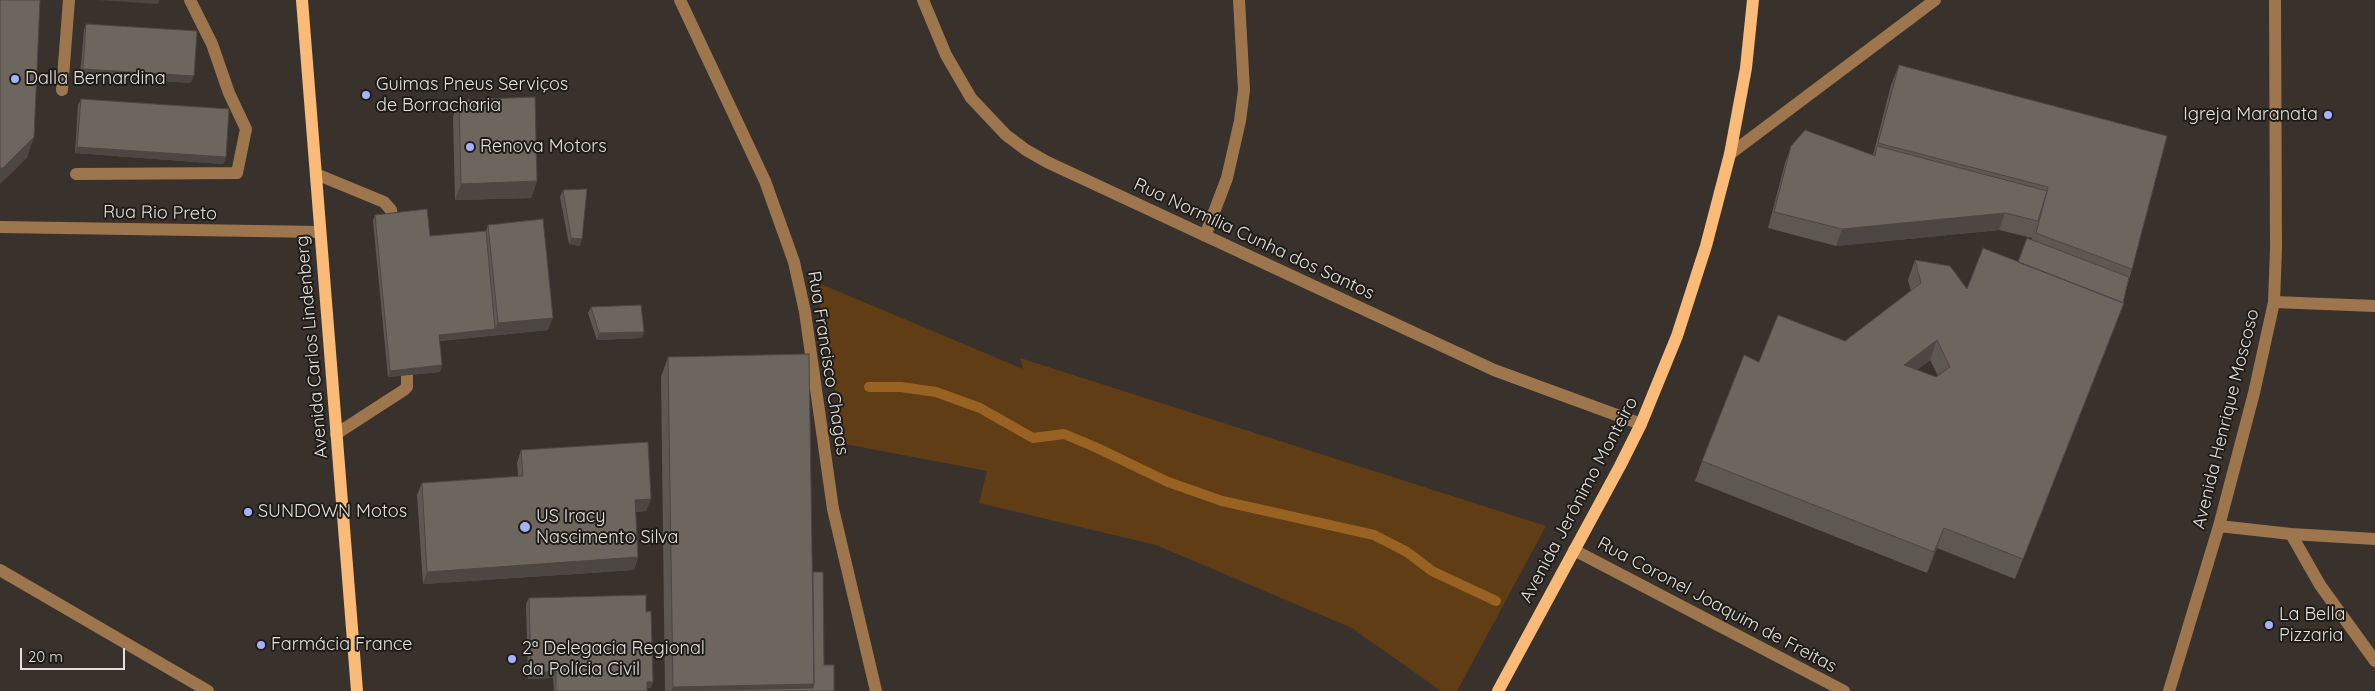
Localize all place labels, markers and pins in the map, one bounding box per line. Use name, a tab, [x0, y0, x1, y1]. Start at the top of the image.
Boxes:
place label: Dalla Bernardina	[25, 68, 166, 90]
marker: Dalla Bernardina	[9, 73, 21, 85]
place label: Guimas Pneus Serviços de Borracharia	[376, 74, 568, 116]
marker: Guimas Pneus Serviços de Borracharia	[360, 89, 372, 101]
place label: Igreja Maranata	[2183, 104, 2318, 126]
marker: Igreja Maranata	[2322, 109, 2334, 121]
place label: Renova Motors	[480, 136, 607, 158]
marker: Renova Motors	[464, 141, 476, 153]
place label: SUNDOWN Motos	[258, 501, 407, 523]
marker: SUNDOWN Motos	[242, 506, 254, 518]
place label: US Iracy Nascimento Silva	[536, 506, 678, 548]
marker: US Iracy Nascimento Silva	[518, 520, 532, 534]
place label: La Bella Pizzaria	[2279, 604, 2345, 646]
marker: La Bella Pizzaria	[2263, 619, 2275, 631]
place label: Farmácia France	[271, 634, 413, 656]
place label: 2ª Delegacia Regional da Polícia Civil	[522, 638, 705, 681]
marker: Farmácia France	[255, 639, 267, 651]
marker: 2ª Delegacia Regional da Polícia Civil	[506, 653, 518, 665]

